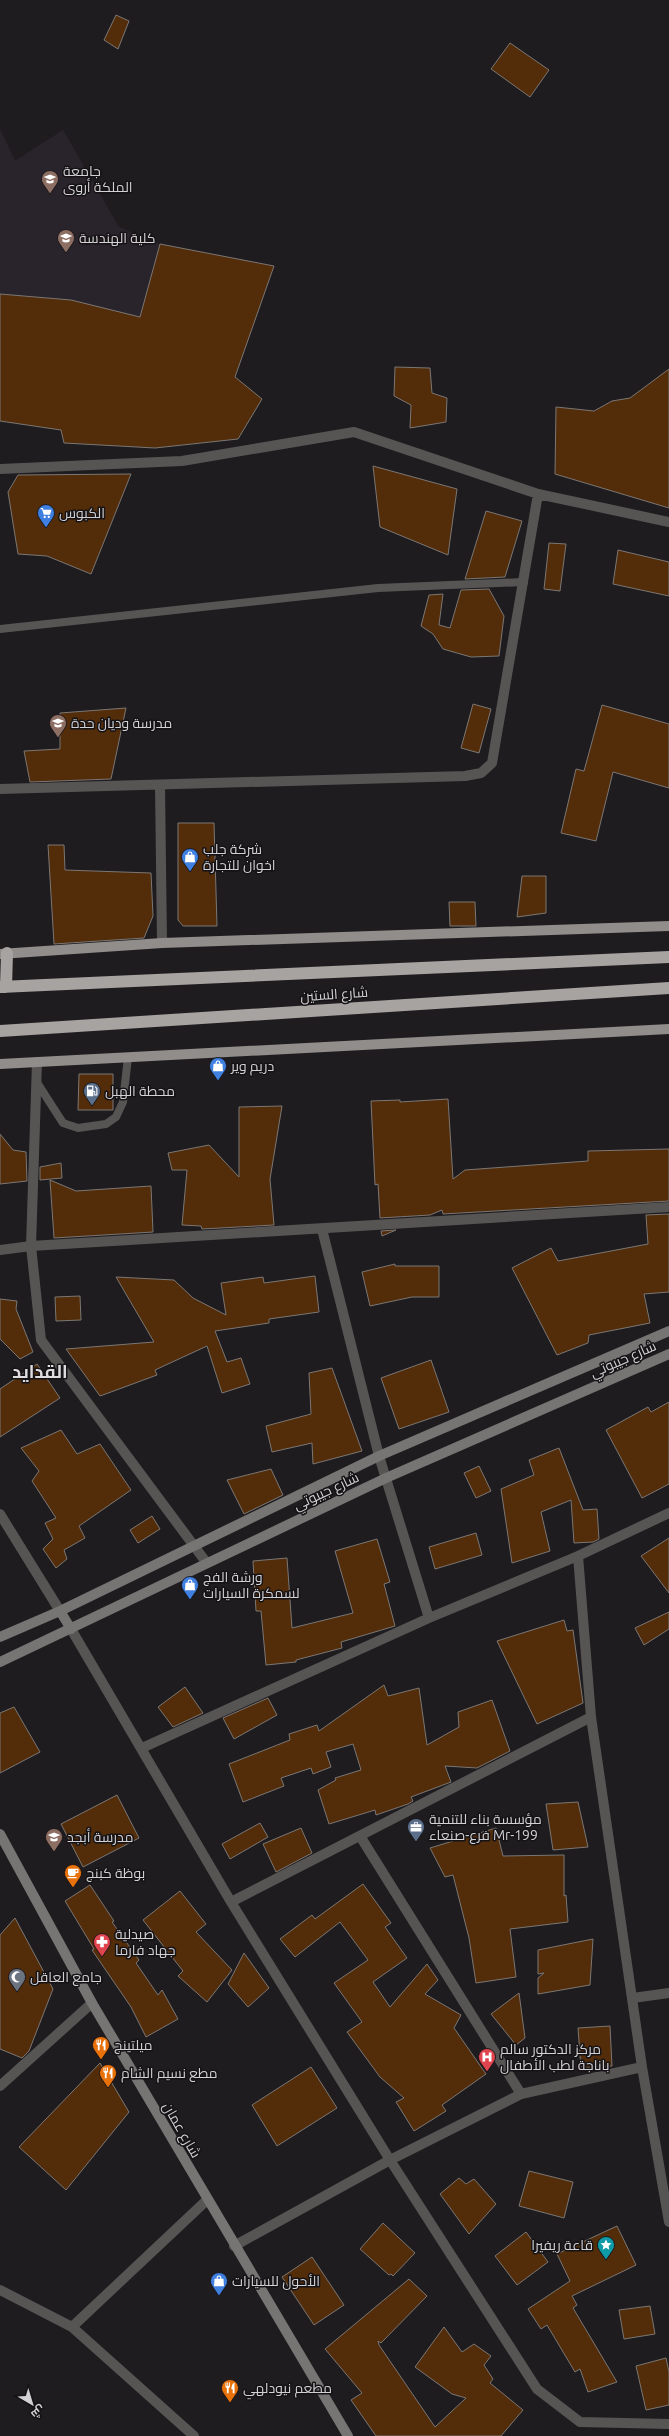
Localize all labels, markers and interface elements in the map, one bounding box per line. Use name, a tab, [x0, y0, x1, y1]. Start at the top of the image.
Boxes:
place label: جامعة الملكة أروى	[63, 163, 133, 195]
school or university icon: جامعة الملكة أروى	[40, 169, 60, 194]
school or university icon: كلية الهندسة	[56, 228, 76, 253]
place label: كلية الهندسة	[79, 230, 156, 246]
supermarket icon: الكبوس	[36, 503, 56, 528]
place label: الكبوس	[59, 505, 105, 521]
school or university icon: مدرسة وديان حدة	[48, 713, 68, 738]
place label: مدرسة وديان حدة	[71, 715, 172, 731]
place label: شركة جلب اخوان للتجارة	[203, 841, 276, 873]
shop icon: شركة جلب اخوان للتجارة	[180, 847, 200, 872]
street label: شارع الستين	[300, 984, 369, 1005]
shop icon: دريم وير	[208, 1056, 228, 1081]
place label: دريم وير	[230, 1058, 274, 1076]
fuel station icon: محطة الهبل	[82, 1081, 102, 1106]
place label: محطة الهبل	[105, 1083, 175, 1099]
street label: شارع جيبوتي	[588, 1337, 660, 1384]
district label: القدايد	[12, 1361, 68, 1382]
street label: شارع جيبوتي	[291, 1469, 363, 1517]
place label: ورشة الفج لسمكرة السيارات	[203, 1569, 300, 1601]
shop icon: ورشة الفج لسمكرة السيارات	[180, 1575, 200, 1600]
place label: مؤسسة بناء للتنمية فرع-صنعاء Mr-199	[429, 1811, 542, 1844]
office icon: مؤسسة بناء للتنمية فرع-صنعاء Mr-199	[406, 1817, 426, 1842]
school or university icon: مدرسة أبجد	[44, 1827, 64, 1852]
place label: مدرسة أبجد	[67, 1828, 133, 1845]
cafe icon: بوظة كبنج	[63, 1863, 83, 1888]
place label: بوظة كبنج	[86, 1865, 145, 1882]
place label: صيدلية جهاد فارما	[115, 1926, 176, 1958]
pharmacy icon: صيدلية جهاد فارما	[92, 1932, 112, 1957]
mosque icon: جامع العاقل	[7, 1967, 27, 1992]
place label: جامع العاقل	[30, 1969, 102, 1986]
restaurant icon: ميلتينج	[91, 2035, 111, 2060]
place label: ميلتينج	[114, 2037, 153, 2054]
place label: مركز الدكتور سالم باناجة لطب الأطفال	[500, 2041, 609, 2074]
hospital icon: مركز الدكتور سالم باناجة لطب الأطفال	[477, 2047, 497, 2072]
restaurant icon: مطع نسيم الشام	[98, 2063, 118, 2088]
place label: مطع نسيم الشام	[121, 2065, 217, 2083]
street label: شارع عمان	[159, 2099, 204, 2161]
place icon: قاعة ريفيرا	[596, 2235, 616, 2260]
place label: قاعة ريفيرا	[531, 2237, 593, 2253]
shop icon: الأحول للسيارات	[209, 2271, 229, 2296]
place label: الأحول للسيارات	[232, 2273, 320, 2290]
restaurant icon: مطعم نيودلهي	[220, 2378, 240, 2403]
place label: مطعم نيودلهي	[243, 2380, 332, 2400]
north arrow	[12, 2384, 52, 2424]
text: ش	[28, 2402, 47, 2421]

